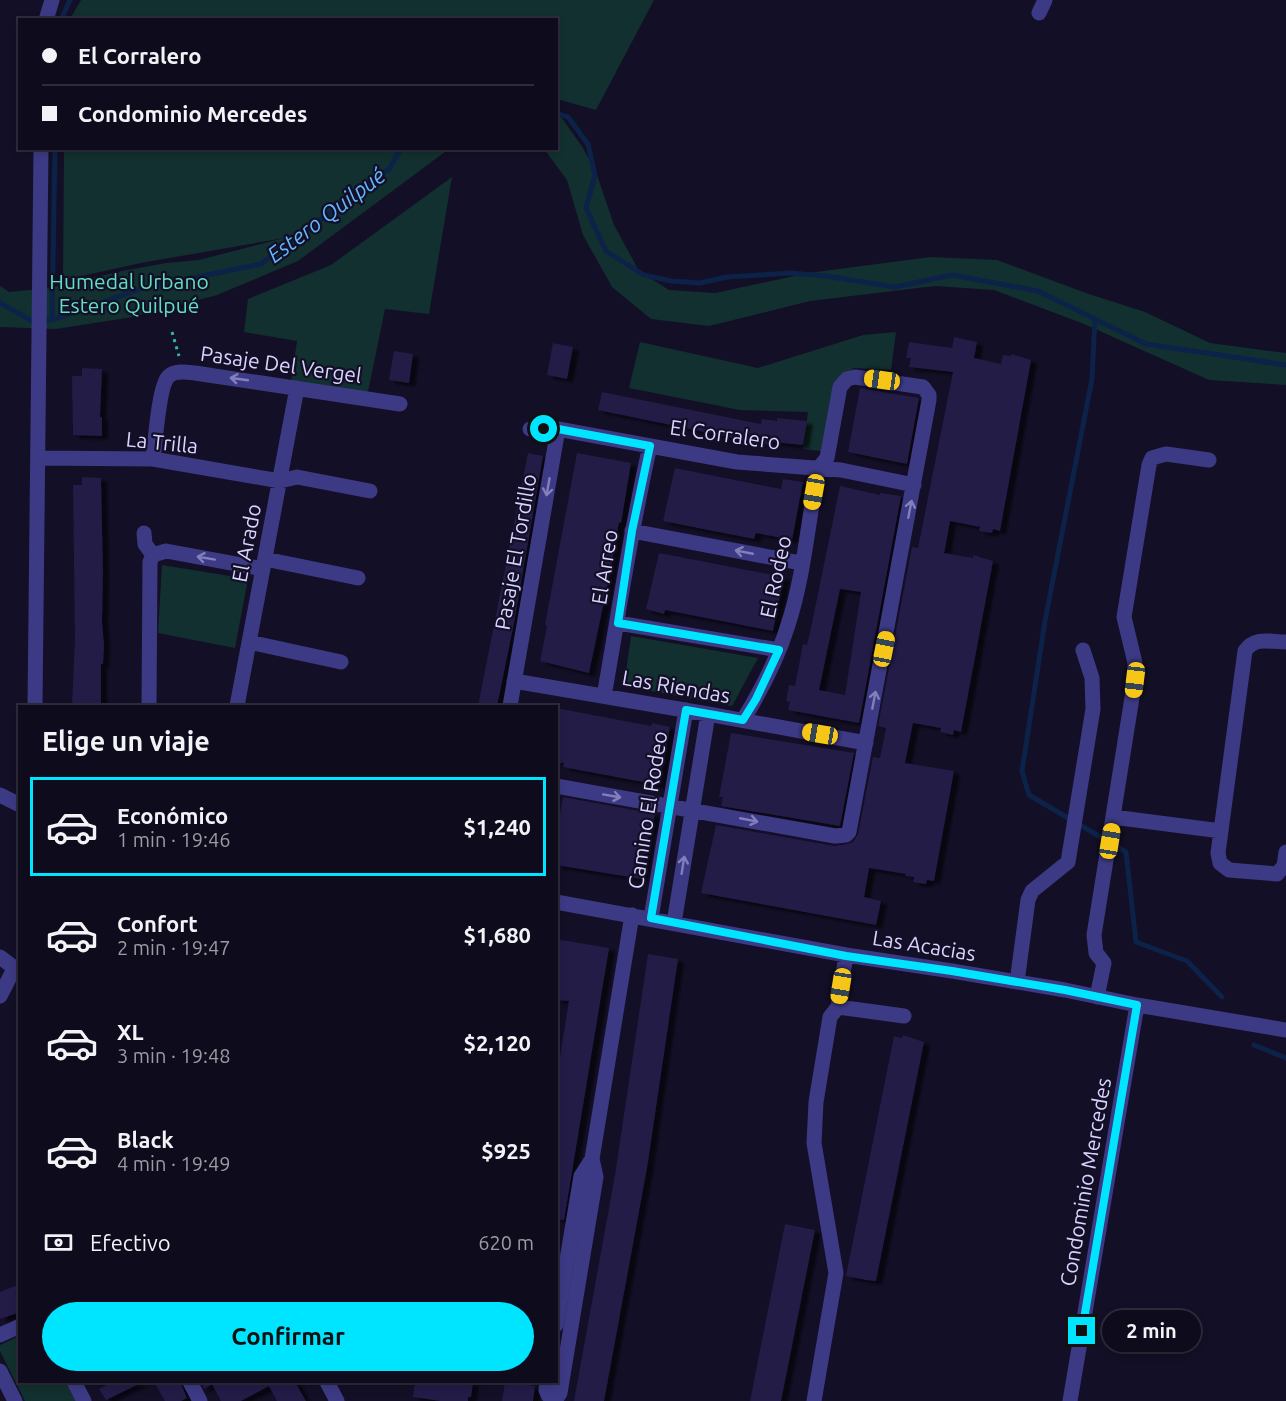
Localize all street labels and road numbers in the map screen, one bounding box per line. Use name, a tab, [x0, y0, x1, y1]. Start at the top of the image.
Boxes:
street label: Pasaje Del Vergel	[199, 341, 363, 387]
street label: El Corralero	[668, 414, 782, 454]
street label: La Trilla	[125, 426, 199, 458]
street label: Pasaje El Tordillo	[489, 472, 541, 632]
street label: El Arado	[227, 502, 265, 584]
street label: El Arreo	[586, 528, 622, 606]
street label: El Rodeo	[755, 533, 795, 620]
street label: Las Riendas	[620, 665, 732, 707]
street label: Camino El Rodeo	[623, 729, 671, 891]
street label: Las Acacias	[871, 925, 978, 965]
street label: Condominio Mercedes	[1055, 1076, 1115, 1288]

